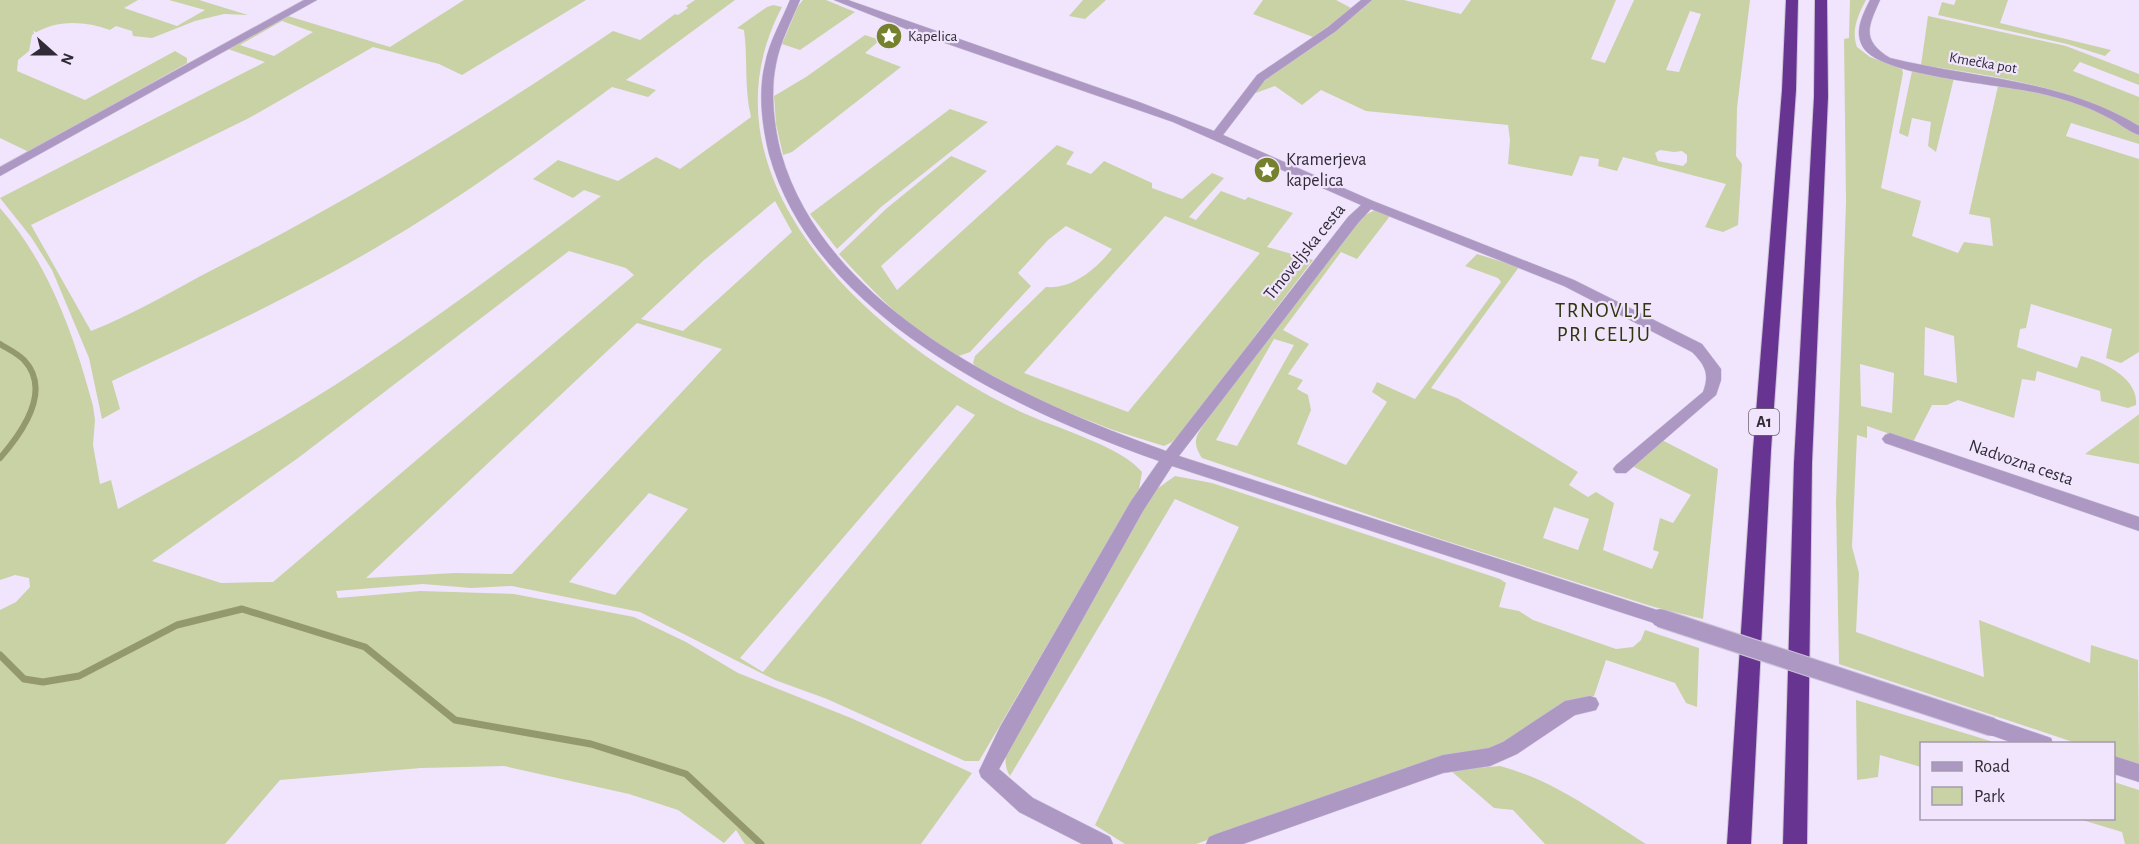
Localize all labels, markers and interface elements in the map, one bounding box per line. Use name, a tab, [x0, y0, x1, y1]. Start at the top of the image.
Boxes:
place icon: Kapelica	[874, 21, 904, 51]
north arrow	[24, 24, 84, 84]
place label: Kapelica	[908, 29, 957, 44]
street label: Kmečka pot	[1948, 50, 2018, 76]
text: N	[58, 51, 77, 67]
place label: Kramerjeva kapelica	[1286, 151, 1367, 190]
place icon: Kramerjeva kapelica	[1252, 155, 1282, 185]
street label: Trnoveljska cesta	[1261, 200, 1349, 304]
district label: TRNOVLJE PRI CELJU	[1555, 300, 1653, 345]
road number: A1	[1749, 409, 1779, 435]
street label: Nadvozna cesta	[1966, 437, 2076, 489]
legend	[1920, 742, 2115, 820]
text: Road	[1974, 758, 2010, 776]
text: Park	[1974, 788, 2006, 806]

